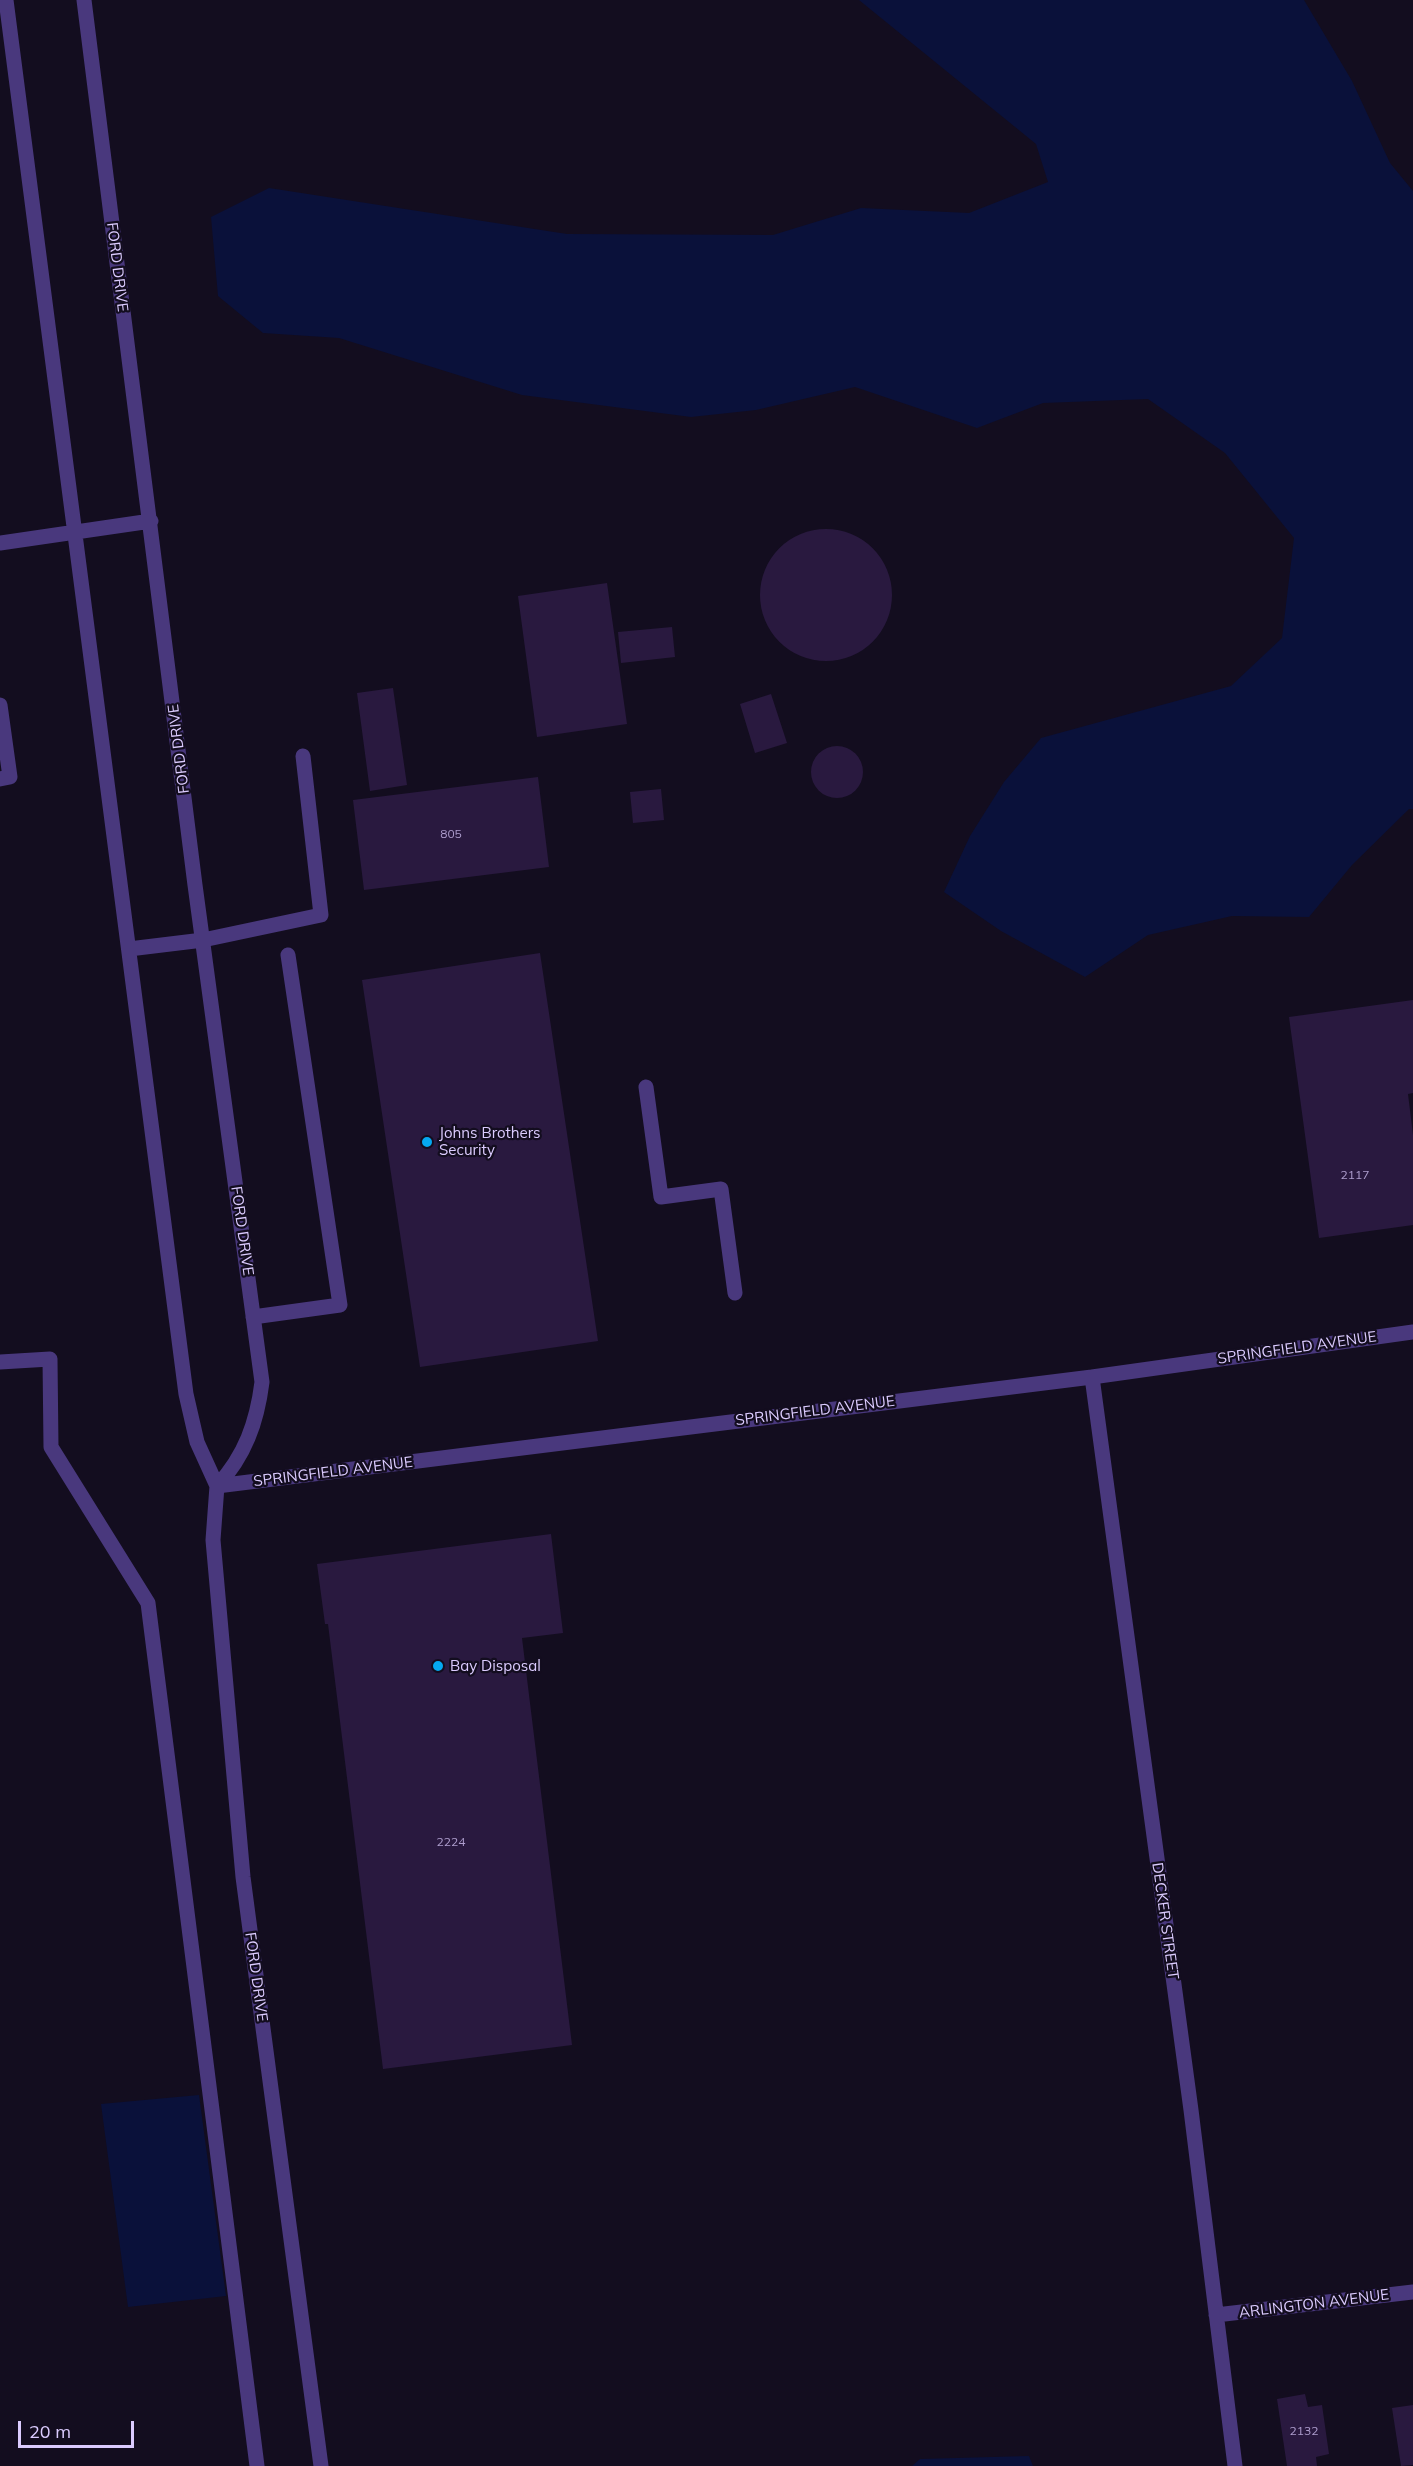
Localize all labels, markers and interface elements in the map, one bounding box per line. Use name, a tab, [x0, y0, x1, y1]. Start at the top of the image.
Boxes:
street label: FORD DRIVE	[103, 221, 131, 313]
street label: FORD DRIVE	[165, 703, 193, 795]
house number: 805	[440, 827, 462, 841]
place label: Johns Brothers Security	[439, 1124, 540, 1159]
marker: Johns Brothers Security	[420, 1135, 434, 1149]
house number: 2117	[1341, 1168, 1369, 1182]
street label: FORD DRIVE	[227, 1185, 257, 1277]
street label: SPRINGFIELD AVENUE	[1216, 1328, 1378, 1368]
street label: SPRINGFIELD AVENUE	[734, 1392, 896, 1430]
street label: SPRINGFIELD AVENUE	[252, 1453, 414, 1491]
place label: Bay Disposal	[450, 1657, 541, 1675]
marker: Bay Disposal	[431, 1659, 445, 1673]
house number: 2224	[437, 1835, 465, 1849]
street label: DECKER STREET	[1148, 1861, 1182, 1981]
street label: FORD DRIVE	[241, 1931, 271, 2023]
street label: ARLINGTON AVENUE	[1238, 2286, 1390, 2322]
scale bar	[21, 2409, 136, 2447]
text: 20 m	[29, 2420, 71, 2443]
house number: 2132	[1290, 2424, 1318, 2438]

